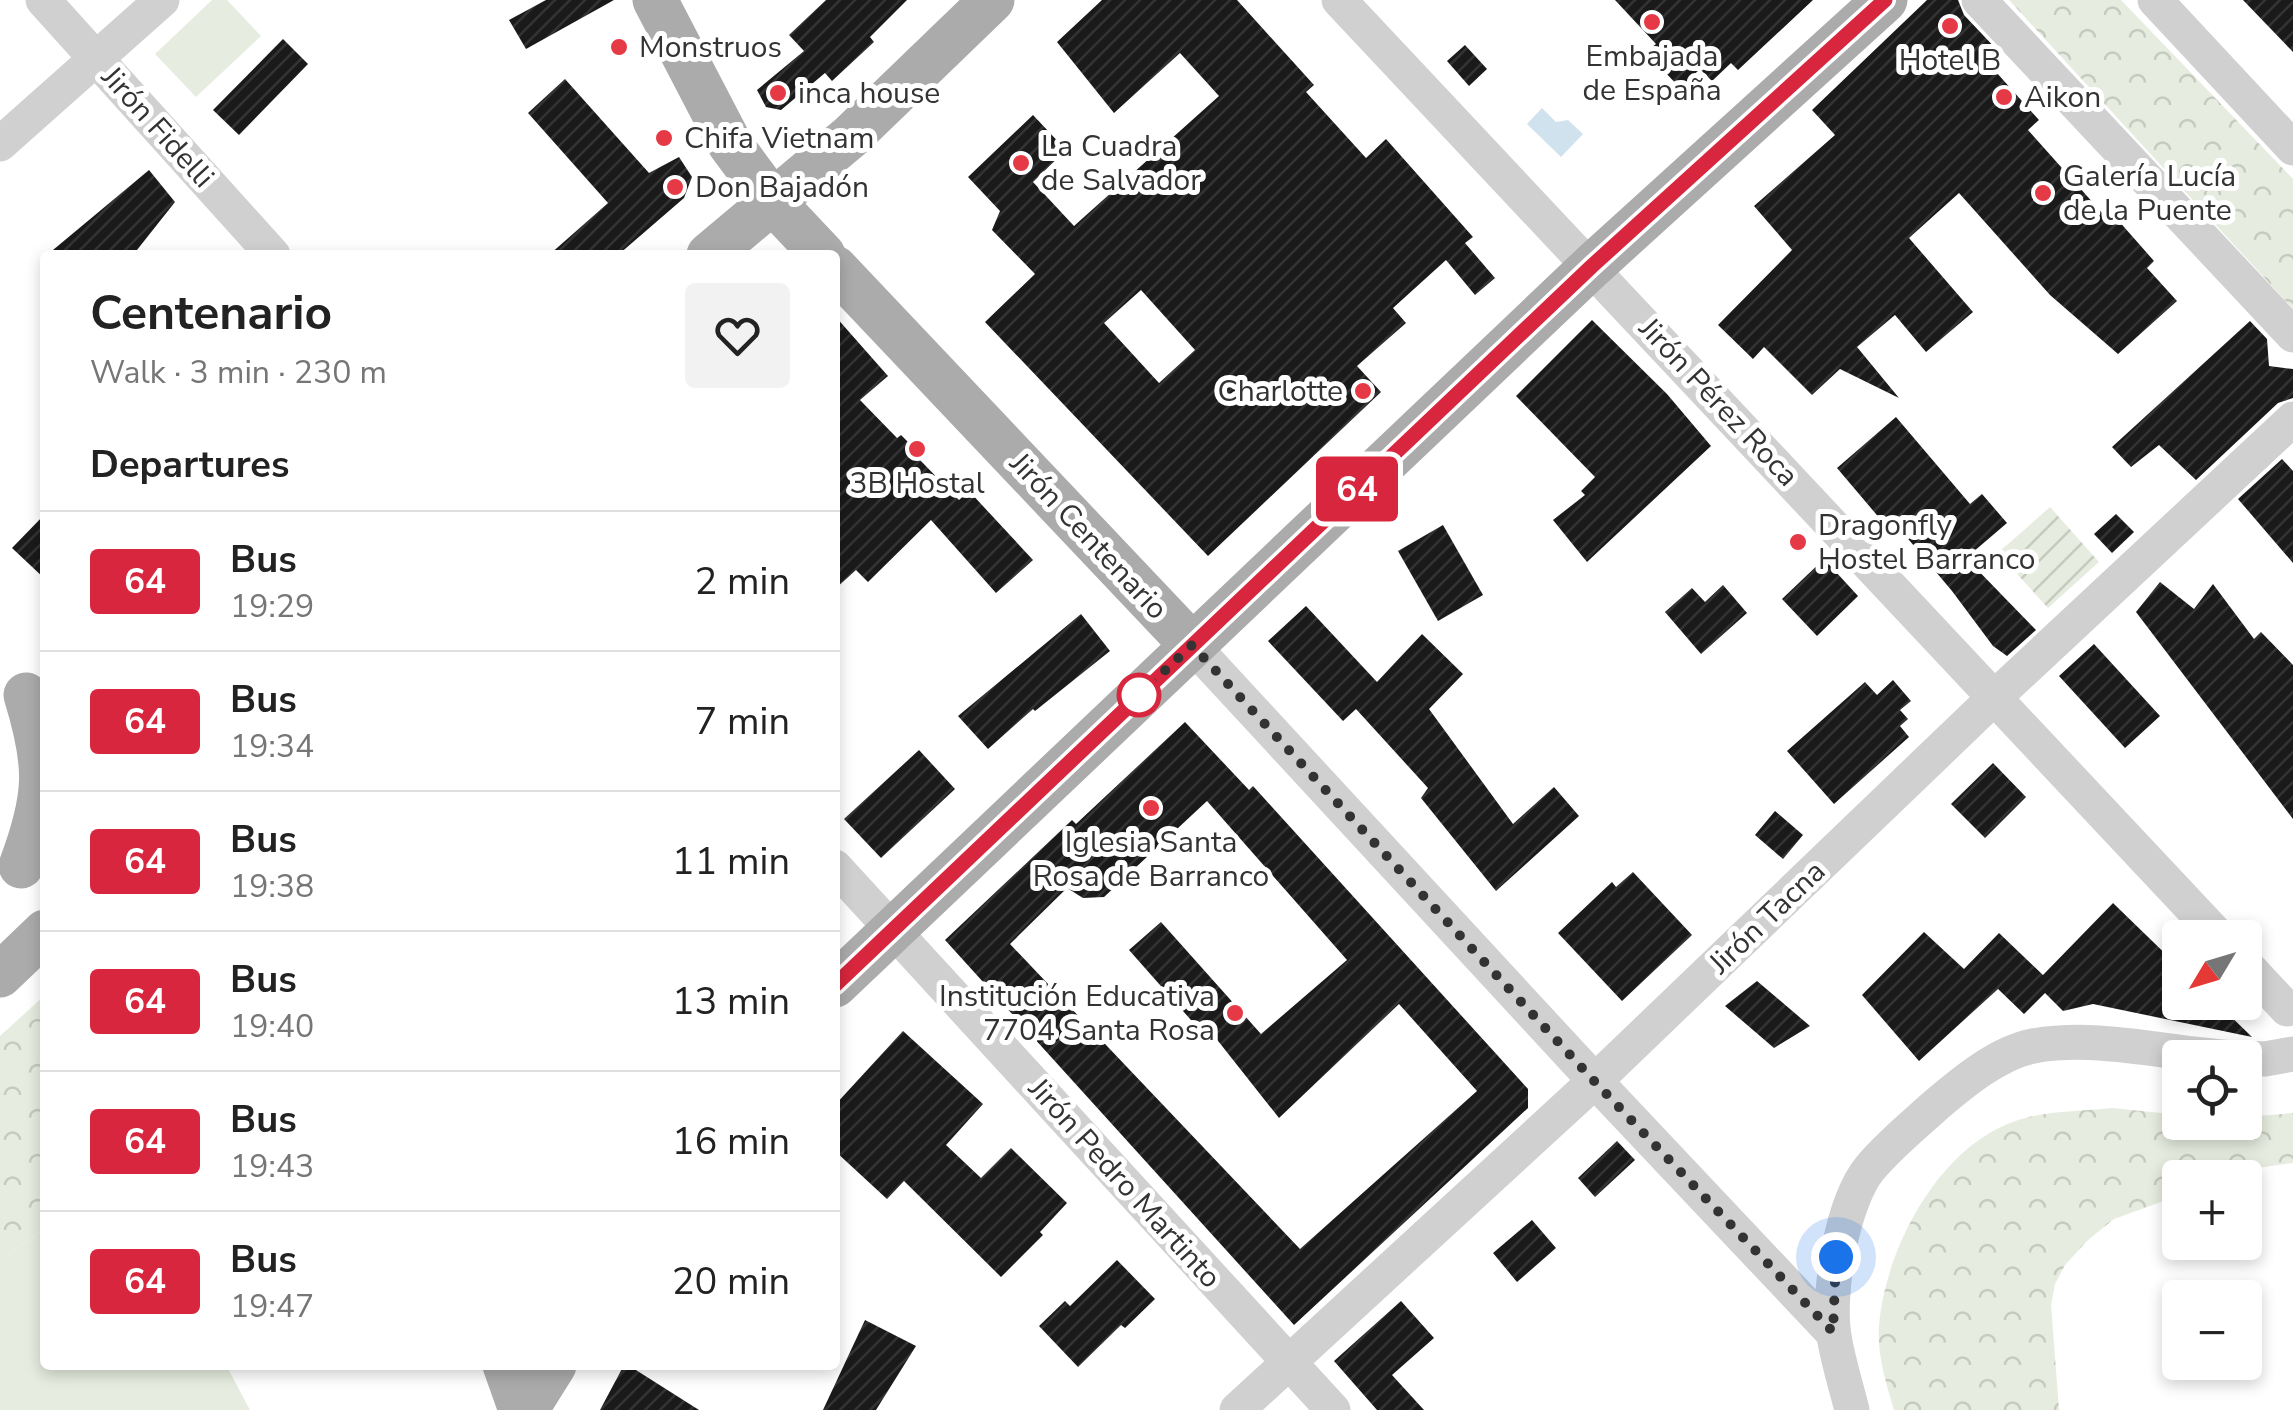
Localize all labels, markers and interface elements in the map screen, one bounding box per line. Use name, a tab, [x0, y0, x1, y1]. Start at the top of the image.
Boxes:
marker: Embajada de España	[1641, 11, 1663, 33]
marker: Hotel B	[1939, 15, 1961, 37]
place label: Monstruos	[639, 27, 782, 68]
marker: Monstruos	[608, 36, 630, 58]
place label: Embajada de España	[1582, 36, 1722, 111]
place label: Hotel B	[1899, 40, 2001, 81]
street label: Jirón Fidelli	[91, 57, 223, 197]
place label: inca house	[798, 73, 940, 114]
place label: Aikon	[2024, 77, 2101, 118]
marker: inca house	[767, 82, 789, 104]
marker: Aikon	[1993, 86, 2015, 108]
place label: Chifa Vietnam	[684, 118, 874, 159]
place label: La Cuadra de Salvador	[1041, 126, 1201, 201]
marker: Chifa Vietnam	[653, 127, 675, 149]
marker: La Cuadra de Salvador	[1010, 152, 1032, 174]
place label: Galería Lucía de la Puente	[2063, 156, 2236, 231]
place label: Don Bajadón	[695, 167, 869, 208]
marker: Don Bajadón	[664, 176, 686, 198]
marker: Galería Lucía de la Puente	[2032, 182, 2054, 204]
text: Centenario	[90, 280, 332, 346]
button: heart	[685, 283, 790, 388]
street label: Jirón Pérez Roca	[1629, 308, 1808, 496]
text: Walk · 3 min · 230 m	[90, 351, 387, 394]
place label: Charlotte	[1217, 371, 1343, 412]
marker: Charlotte	[1352, 380, 1374, 402]
marker: 3B Hostal	[906, 438, 928, 460]
text: Departures	[90, 439, 289, 490]
street label: Jirón Centenario	[1000, 443, 1177, 629]
line badge: 64	[1312, 456, 1402, 522]
place label: 3B Hostal	[849, 463, 985, 504]
text: 64	[1336, 466, 1378, 513]
place label: Dragonfly Hostel Barranco	[1818, 505, 2035, 580]
marker: Dragonfly Hostel Barranco	[1787, 531, 1809, 553]
text: Bus	[230, 534, 297, 585]
text: 2 min	[695, 556, 790, 607]
text: 64	[124, 558, 166, 605]
text: 19:29	[230, 585, 314, 628]
text: Bus	[230, 674, 297, 725]
unlabelled marker	[1118, 674, 1160, 716]
text: 7 min	[695, 696, 790, 747]
text: 64	[124, 698, 166, 745]
text: 19:34	[230, 725, 314, 768]
marker: Iglesia Santa Rosa de Barranco	[1140, 797, 1162, 819]
text: Bus	[230, 814, 297, 865]
place label: Iglesia Santa Rosa de Barranco	[1033, 822, 1269, 897]
text: 11 min	[672, 836, 790, 887]
text: 64	[124, 838, 166, 885]
street label: Jirón Tacna	[1699, 852, 1835, 984]
text: 19:38	[230, 865, 314, 908]
north arrow	[2162, 920, 2262, 1020]
map controls	[2162, 920, 2262, 1380]
text: Bus	[230, 954, 297, 1005]
text: 13 min	[672, 976, 790, 1027]
place label: Institución Educativa 7704 Santa Rosa	[939, 976, 1215, 1051]
text: 64	[124, 978, 166, 1025]
marker: Institución Educativa 7704 Santa Rosa	[1224, 1002, 1246, 1024]
text: 19:40	[230, 1005, 314, 1048]
button: locate	[2162, 1040, 2262, 1140]
street label: Jirón Pedro Martinto	[1018, 1069, 1230, 1297]
text: Bus	[230, 1094, 297, 1145]
text: 16 min	[672, 1116, 790, 1167]
text: 64	[124, 1118, 166, 1165]
text: 19:43	[230, 1145, 314, 1188]
button: +	[2162, 1160, 2262, 1260]
your location	[1811, 1232, 1861, 1282]
text: Bus	[230, 1234, 297, 1285]
text: 20 min	[672, 1256, 790, 1307]
text: 64	[124, 1258, 166, 1305]
button: −	[2162, 1280, 2262, 1380]
text: 19:47	[230, 1285, 314, 1328]

